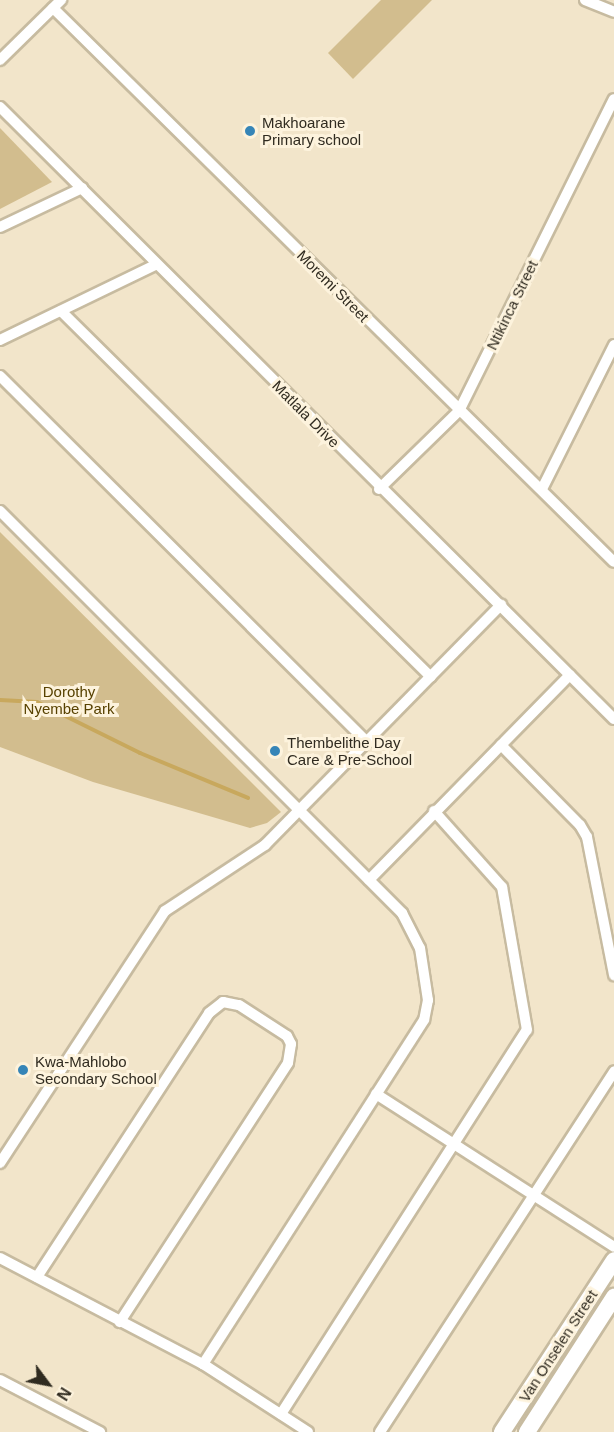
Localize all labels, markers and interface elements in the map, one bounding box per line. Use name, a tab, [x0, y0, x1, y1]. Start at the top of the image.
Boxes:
place label: Makhoarane Primary school	[262, 113, 361, 148]
marker: Makhoarane Primary school	[243, 124, 257, 138]
street label: Moremi Street	[293, 246, 373, 326]
street label: Ntikinca Street	[483, 257, 541, 353]
street label: Matlala Drive	[269, 377, 343, 451]
park label: Dorothy Nyembe Park	[24, 682, 114, 717]
place label: Thembelithe Day Care & Pre-School	[287, 733, 412, 768]
marker: Thembelithe Day Care & Pre-School	[268, 744, 282, 758]
place label: Kwa-Mahlobo Secondary School	[35, 1052, 157, 1087]
marker: Kwa-Mahlobo Secondary School	[16, 1063, 30, 1077]
street label: Van Onselen Street	[515, 1287, 601, 1405]
north arrow	[18, 1354, 78, 1414]
text: N	[53, 1384, 74, 1403]

